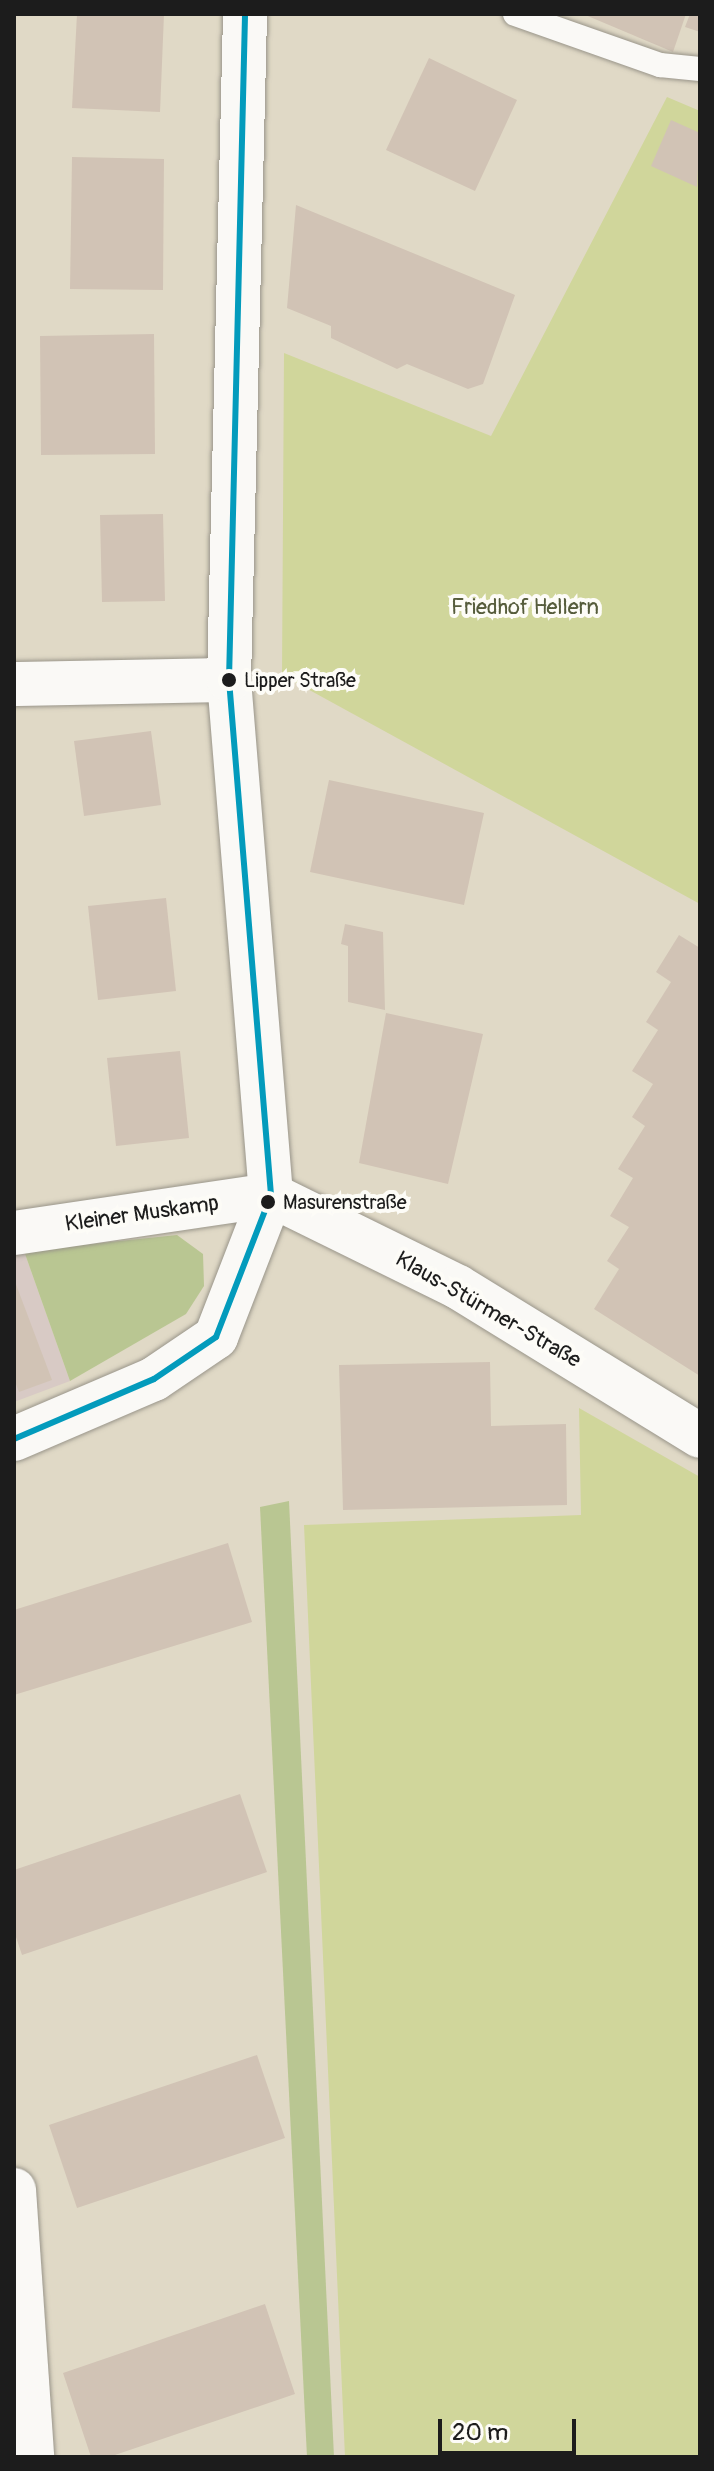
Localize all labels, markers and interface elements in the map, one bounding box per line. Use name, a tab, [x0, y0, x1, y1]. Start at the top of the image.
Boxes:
park label: Friedhof Hellern	[451, 595, 599, 621]
place label: Lipper Straße	[244, 668, 356, 692]
marker: Lipper Straße	[221, 672, 237, 688]
street label: Kleiner Muskamp	[63, 1190, 221, 1238]
place label: Masurenstraße	[283, 1190, 407, 1214]
marker: Masurenstraße	[260, 1194, 276, 1210]
street label: Klaus-Stürmer-Straße	[391, 1246, 585, 1374]
scale bar	[442, 2403, 580, 2453]
text: 20 m	[452, 2418, 508, 2447]

